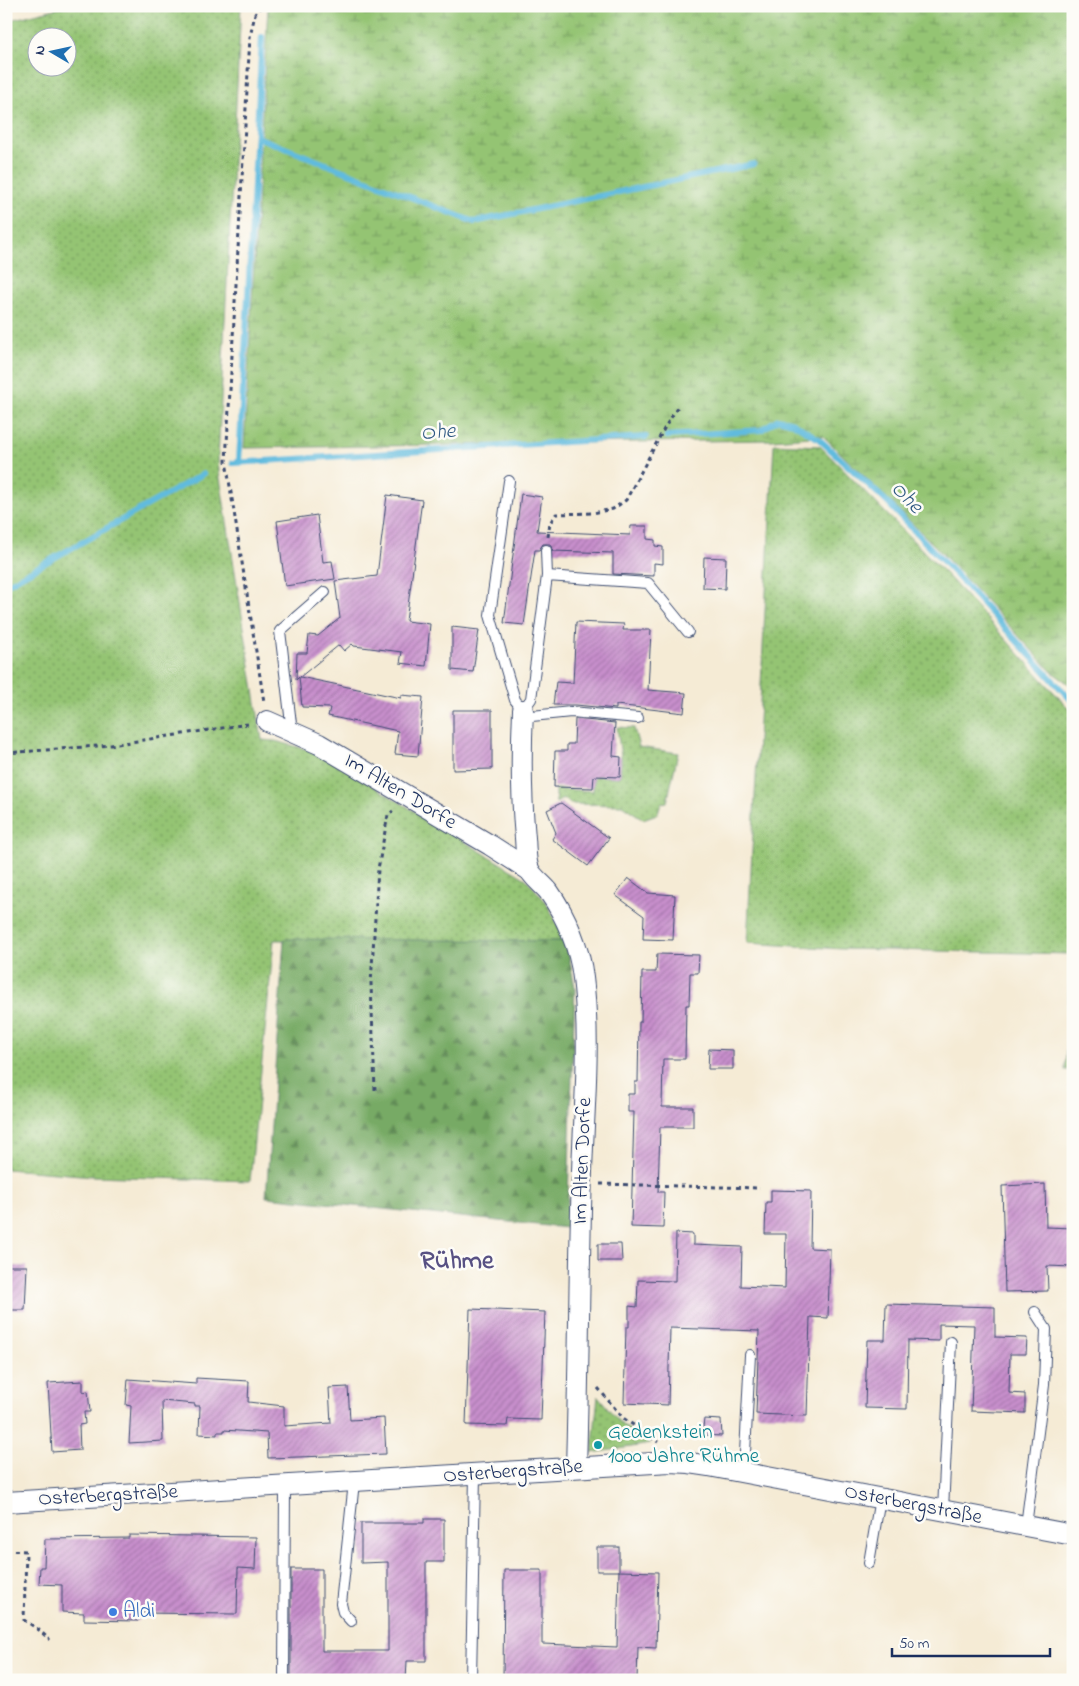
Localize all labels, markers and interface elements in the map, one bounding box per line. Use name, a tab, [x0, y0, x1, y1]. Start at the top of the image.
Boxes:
north arrow	[28, 28, 78, 78]
text: N	[30, 44, 52, 57]
water label: Ohe	[420, 416, 458, 450]
water label: Ohe	[882, 474, 930, 522]
street label: Im Alten Dorfe	[338, 746, 463, 838]
street label: Im Alten Dorfe	[566, 1096, 600, 1225]
district label: Rühme	[420, 1243, 495, 1281]
place label: Gedenkstein 1000 Jahre Rühme	[608, 1418, 760, 1472]
marker: Gedenkstein 1000 Jahre Rühme	[592, 1439, 604, 1451]
street label: Osterbergstraße	[442, 1452, 585, 1494]
street label: Osterbergstraße	[37, 1477, 179, 1517]
street label: Osterbergstraße	[841, 1477, 985, 1535]
place label: Aldi	[123, 1597, 155, 1627]
marker: Aldi	[107, 1606, 119, 1618]
scale bar	[892, 1626, 1049, 1658]
text: 50 m	[899, 1633, 930, 1655]

